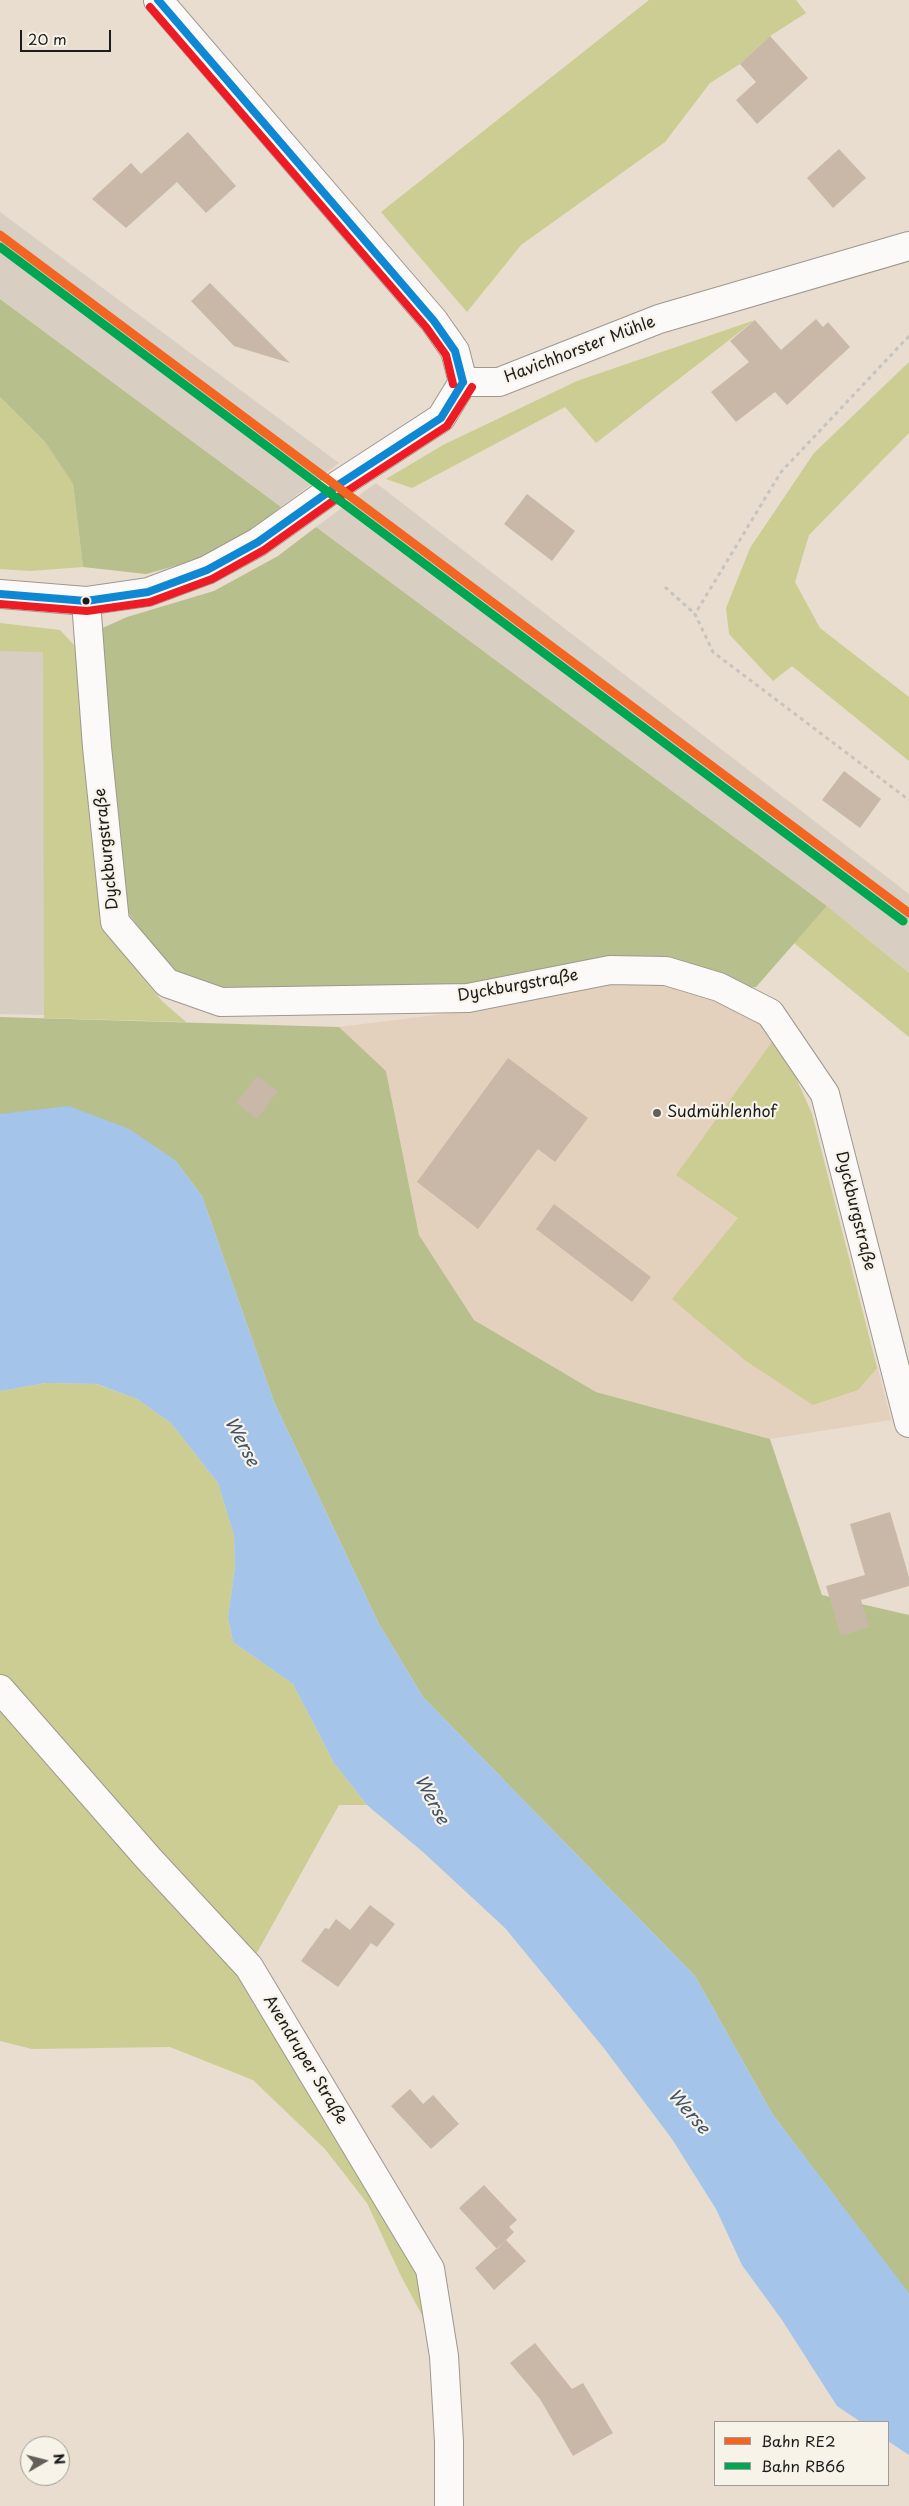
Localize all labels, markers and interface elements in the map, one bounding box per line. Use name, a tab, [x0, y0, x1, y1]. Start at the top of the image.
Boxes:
scale bar	[22, 20, 114, 52]
text: 20 m	[28, 27, 67, 50]
street label: Havichhorster Mühle	[502, 312, 658, 388]
unlabelled marker	[81, 596, 91, 606]
street label: Dyckburgstraße	[91, 787, 123, 911]
street label: Dyckburgstraße	[456, 966, 580, 1006]
place label: Sudmühlenhof	[667, 1103, 777, 1123]
marker: Sudmühlenhof	[651, 1107, 663, 1119]
street label: Dyckburgstraße	[831, 1149, 879, 1273]
water label: Werse	[219, 1414, 263, 1470]
water label: Werse	[409, 1772, 453, 1828]
street label: Avendruper Straße	[259, 1992, 351, 2128]
water label: Werse	[662, 2085, 714, 2139]
legend	[714, 2421, 889, 2486]
text: Bahn RE2	[761, 2429, 836, 2452]
north arrow	[20, 2436, 70, 2486]
text: N	[48, 2452, 71, 2466]
text: Bahn RB66	[761, 2454, 845, 2477]

